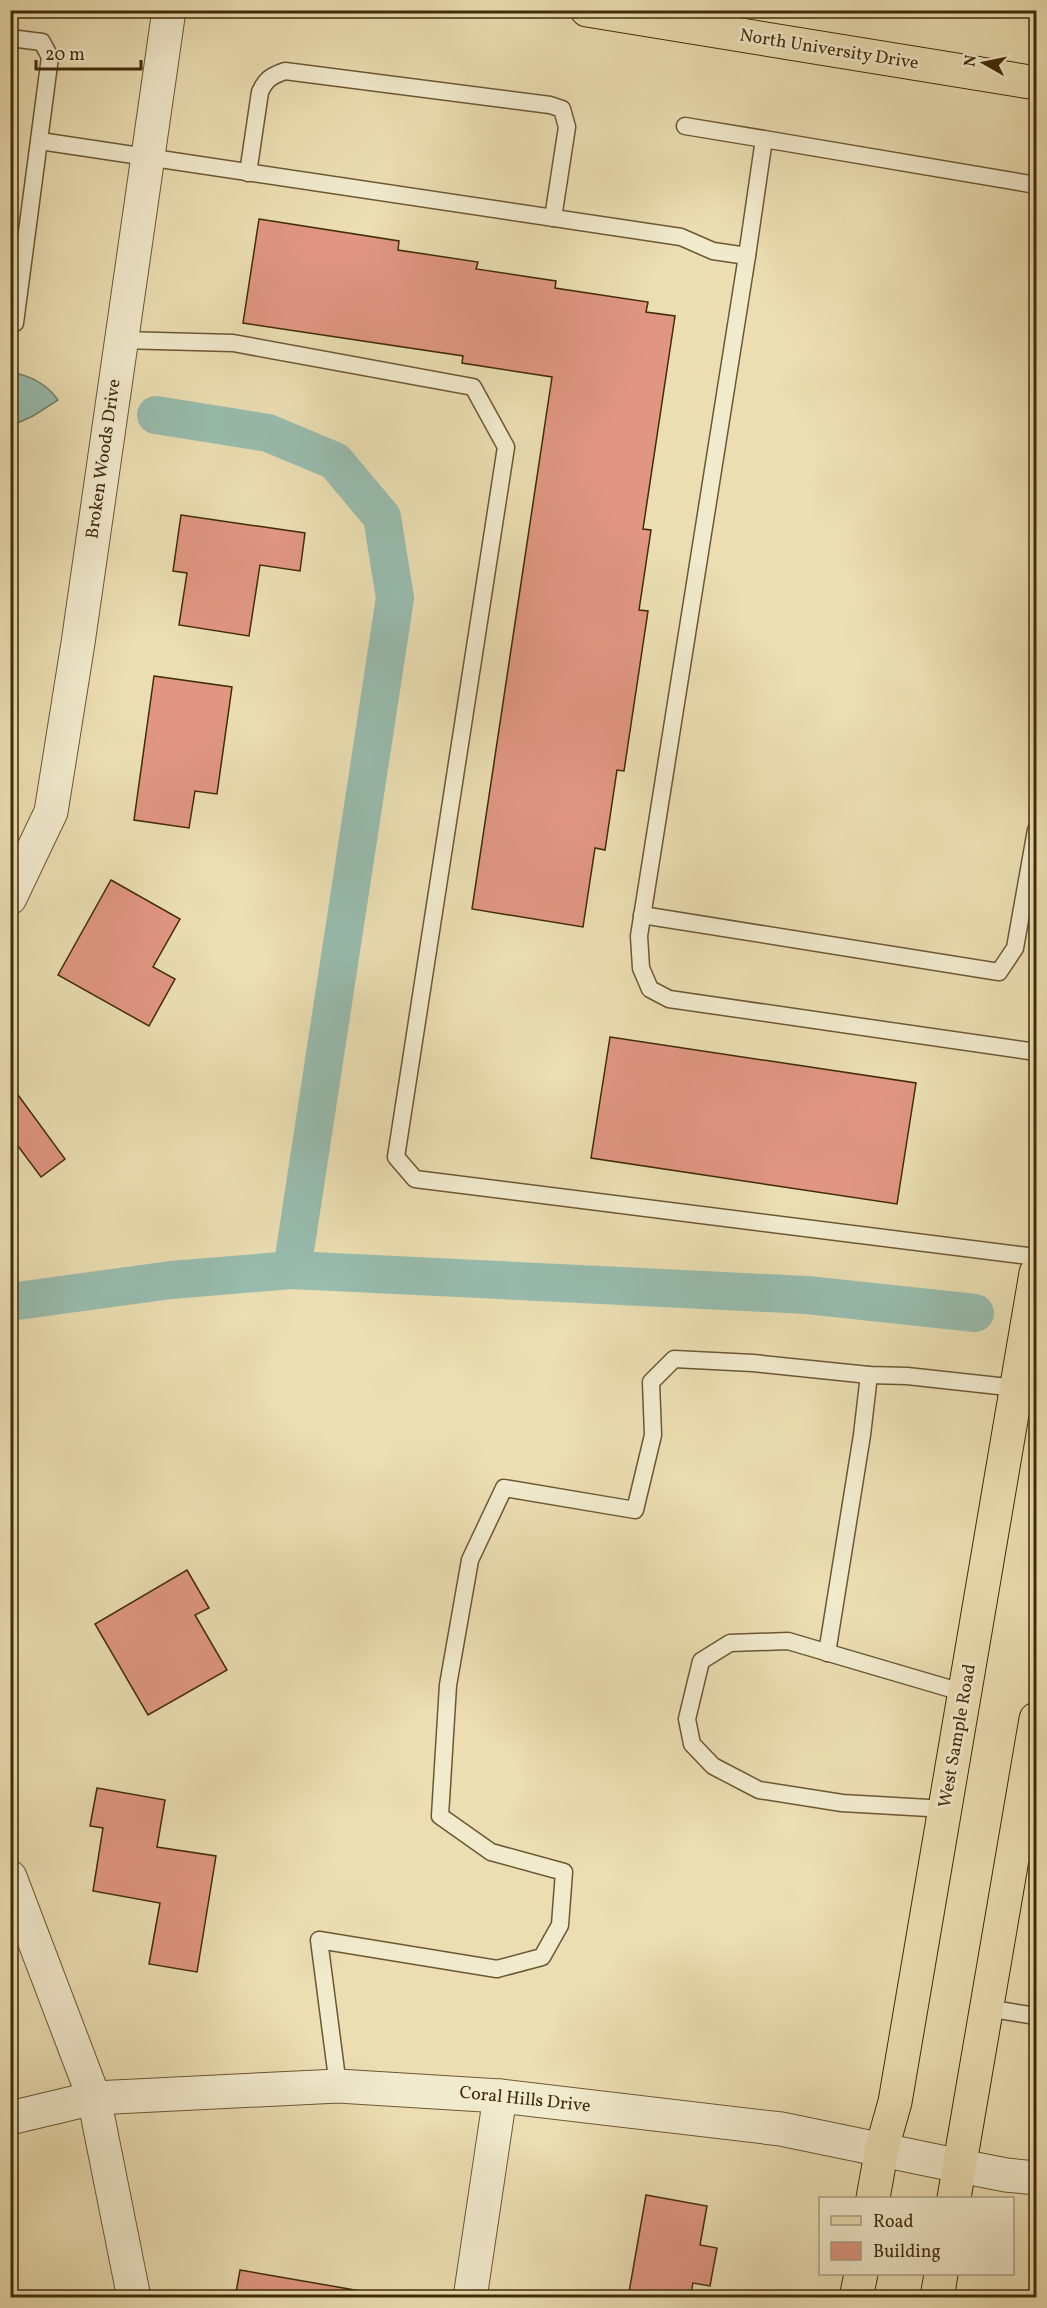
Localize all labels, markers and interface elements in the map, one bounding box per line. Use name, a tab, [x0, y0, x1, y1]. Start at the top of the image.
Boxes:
street label: North University Drive	[738, 23, 920, 77]
scale bar	[36, 33, 141, 71]
north arrow	[954, 33, 1014, 93]
text: 20 m	[45, 43, 85, 68]
text: N	[959, 53, 983, 68]
street label: Broken Woods Drive	[80, 377, 128, 541]
street label: West Sample Road	[933, 1662, 983, 1810]
street label: Coral Hills Drive	[458, 2081, 592, 2119]
legend	[819, 2197, 1014, 2275]
text: Road	[873, 2210, 914, 2235]
text: Building	[873, 2240, 941, 2265]

